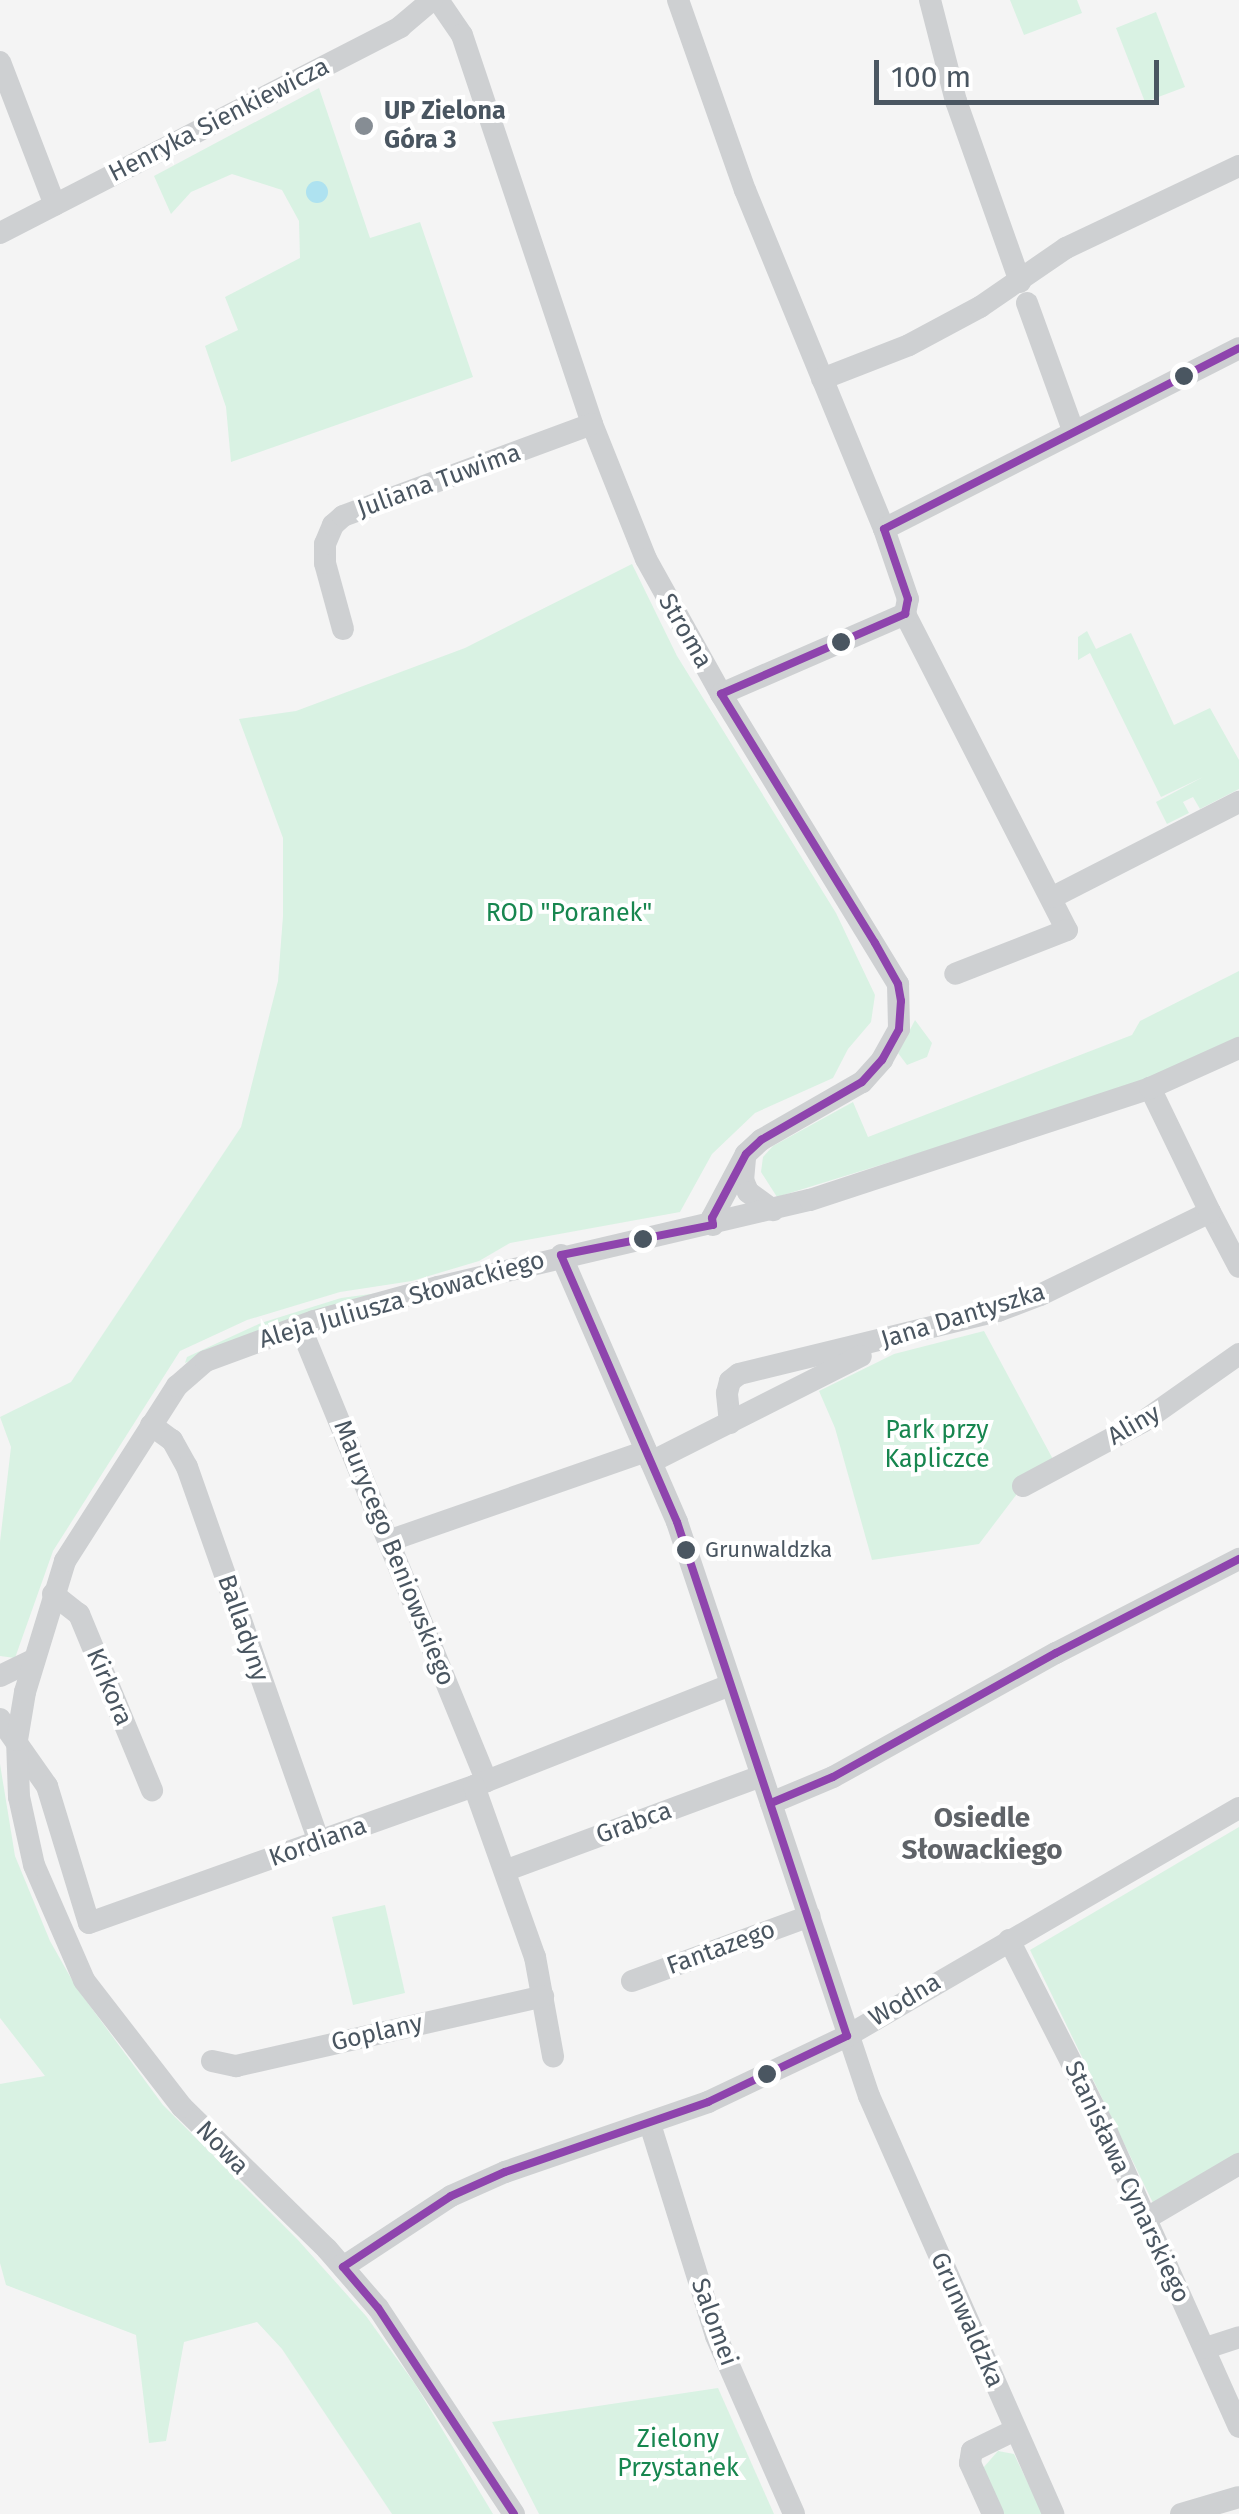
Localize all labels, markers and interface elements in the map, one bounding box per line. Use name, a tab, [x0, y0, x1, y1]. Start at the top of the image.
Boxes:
scale bar	[879, 40, 1164, 102]
street label: Henryka Sienkiewicza	[104, 51, 334, 189]
text: 100 m	[891, 59, 971, 95]
place label: UP Zielona Góra 3	[384, 97, 506, 156]
marker: UP Zielona Góra 3	[353, 115, 375, 137]
unlabelled marker	[1174, 366, 1194, 386]
street label: Juliana Tuwima	[353, 438, 525, 524]
street label: Stroma	[652, 588, 718, 674]
unlabelled marker	[831, 632, 851, 652]
park label: ROD "Poranek"	[486, 898, 652, 928]
unlabelled marker	[633, 1229, 653, 1249]
street label: Aleja Juliusza Słowackiego	[256, 1245, 548, 1355]
street label: Jana Dantyszka	[877, 1277, 1049, 1355]
street label: Aliny	[1102, 1398, 1166, 1452]
street label: Maurycego Beniowskiego	[327, 1416, 461, 1690]
park label: Park przy Kapliczce	[884, 1416, 990, 1475]
place label: Grunwaldzka	[705, 1537, 832, 1563]
marker: Grunwaldzka	[676, 1540, 696, 1560]
street label: Balladyny	[211, 1571, 275, 1685]
street label: Kirkora	[79, 1644, 139, 1730]
street label: Grabca	[592, 1796, 676, 1850]
district label: Osiedle Słowackiego	[901, 1801, 1063, 1867]
street label: Kordiana	[265, 1811, 371, 1873]
street label: Fantazego	[663, 1915, 779, 1981]
street label: Wodna	[864, 1967, 946, 2033]
street label: Goplany	[328, 2008, 426, 2058]
street label: Stanisława Cynarskiego	[1058, 2056, 1196, 2308]
unlabelled marker	[757, 2064, 777, 2084]
street label: Nowa	[189, 2115, 255, 2181]
street label: Grunwaldzka	[924, 2248, 1010, 2392]
street label: Salomei	[684, 2274, 744, 2370]
park label: Zielony Przystanek	[617, 2425, 739, 2484]

